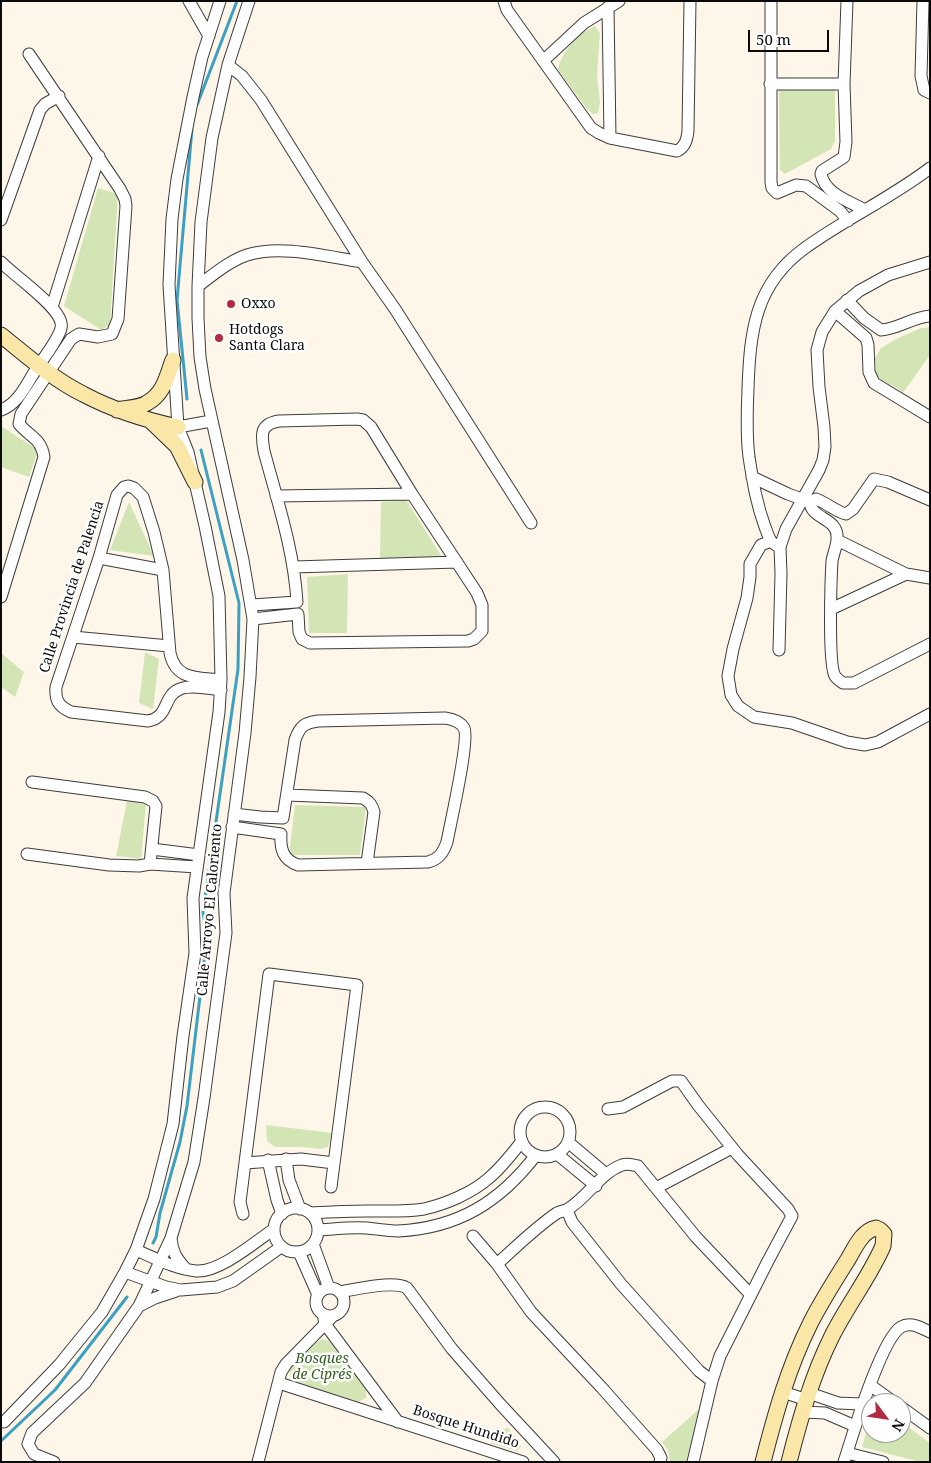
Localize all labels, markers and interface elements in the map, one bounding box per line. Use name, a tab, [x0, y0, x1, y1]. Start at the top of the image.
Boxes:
scale bar	[751, 20, 832, 52]
text: 50 m	[756, 29, 791, 49]
place label: Oxxo	[241, 296, 276, 312]
marker: Oxxo	[225, 298, 237, 310]
place label: Hotdogs Santa Clara	[229, 322, 305, 354]
marker: Hotdogs Santa Clara	[213, 332, 225, 344]
street label: Calle Provincia de Palencia	[36, 499, 108, 675]
street label: Calle Arroyo El Caloriento	[194, 823, 226, 997]
park label: Bosques de Ciprés	[292, 1351, 352, 1384]
north arrow	[861, 1393, 911, 1443]
street label: Bosque Hundido	[411, 1402, 521, 1452]
text: N	[887, 1416, 909, 1435]

